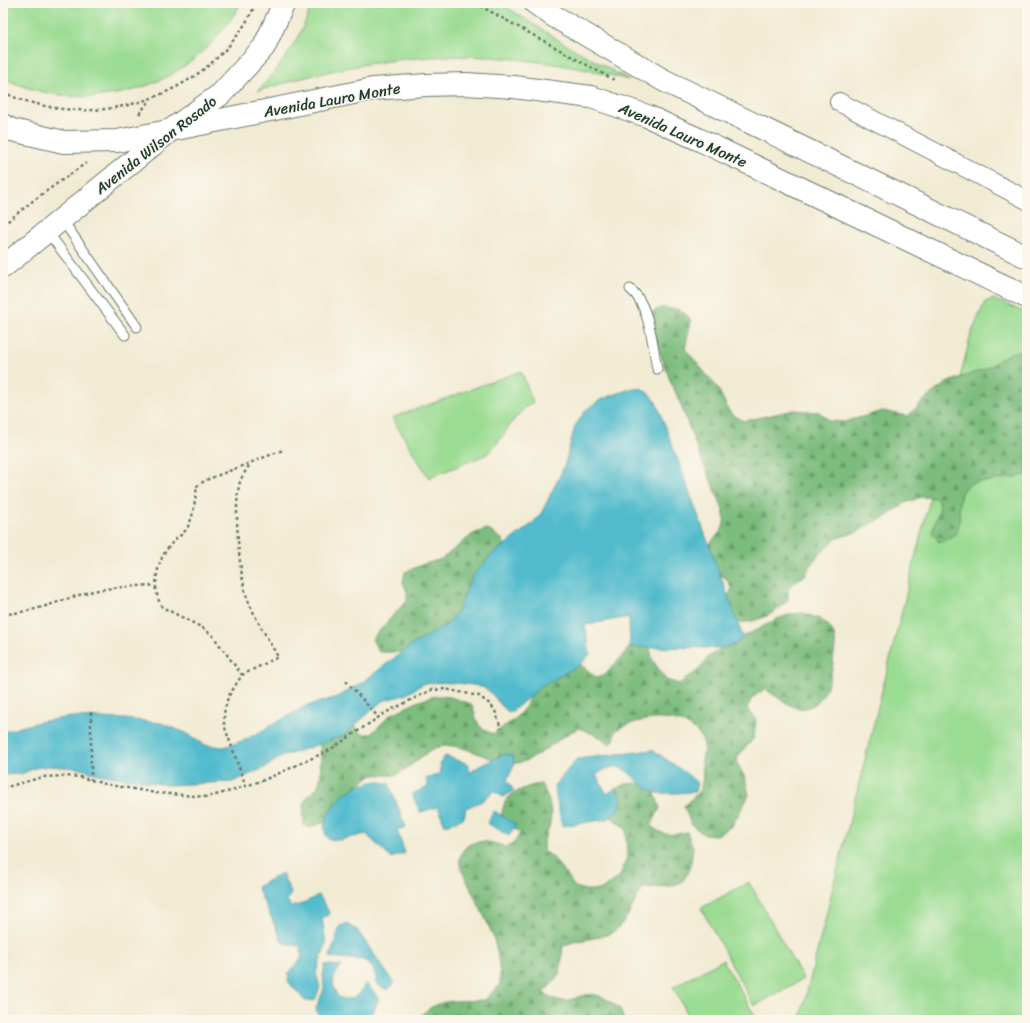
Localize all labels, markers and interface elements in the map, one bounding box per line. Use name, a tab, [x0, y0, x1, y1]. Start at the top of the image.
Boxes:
street label: Avenida Lauro Monte	[261, 75, 403, 125]
street label: Avenida Wilson Rosado	[88, 89, 223, 202]
street label: Avenida Lauro Monte	[614, 95, 752, 175]

